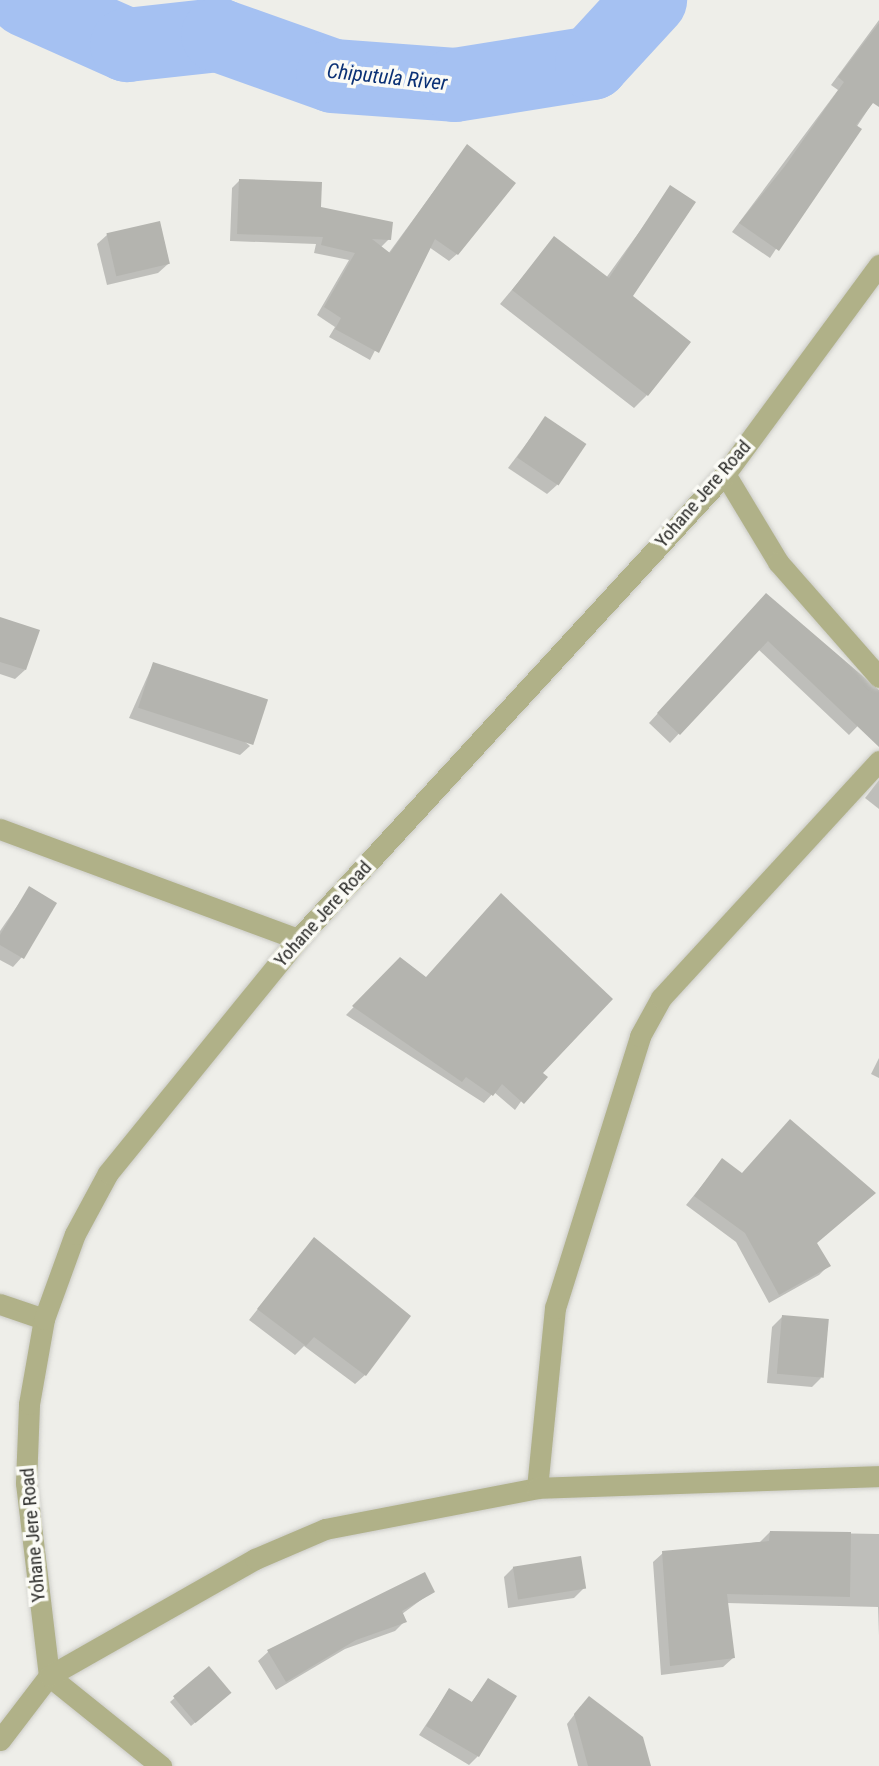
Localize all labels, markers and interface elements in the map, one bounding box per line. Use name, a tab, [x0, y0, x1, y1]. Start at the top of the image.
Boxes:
water label: Chiputula River	[326, 58, 448, 96]
street label: Yohane Jere Road	[650, 436, 756, 552]
street label: Yohane Jere Road	[269, 856, 377, 972]
street label: Yohane Jere Road	[16, 1467, 50, 1603]

